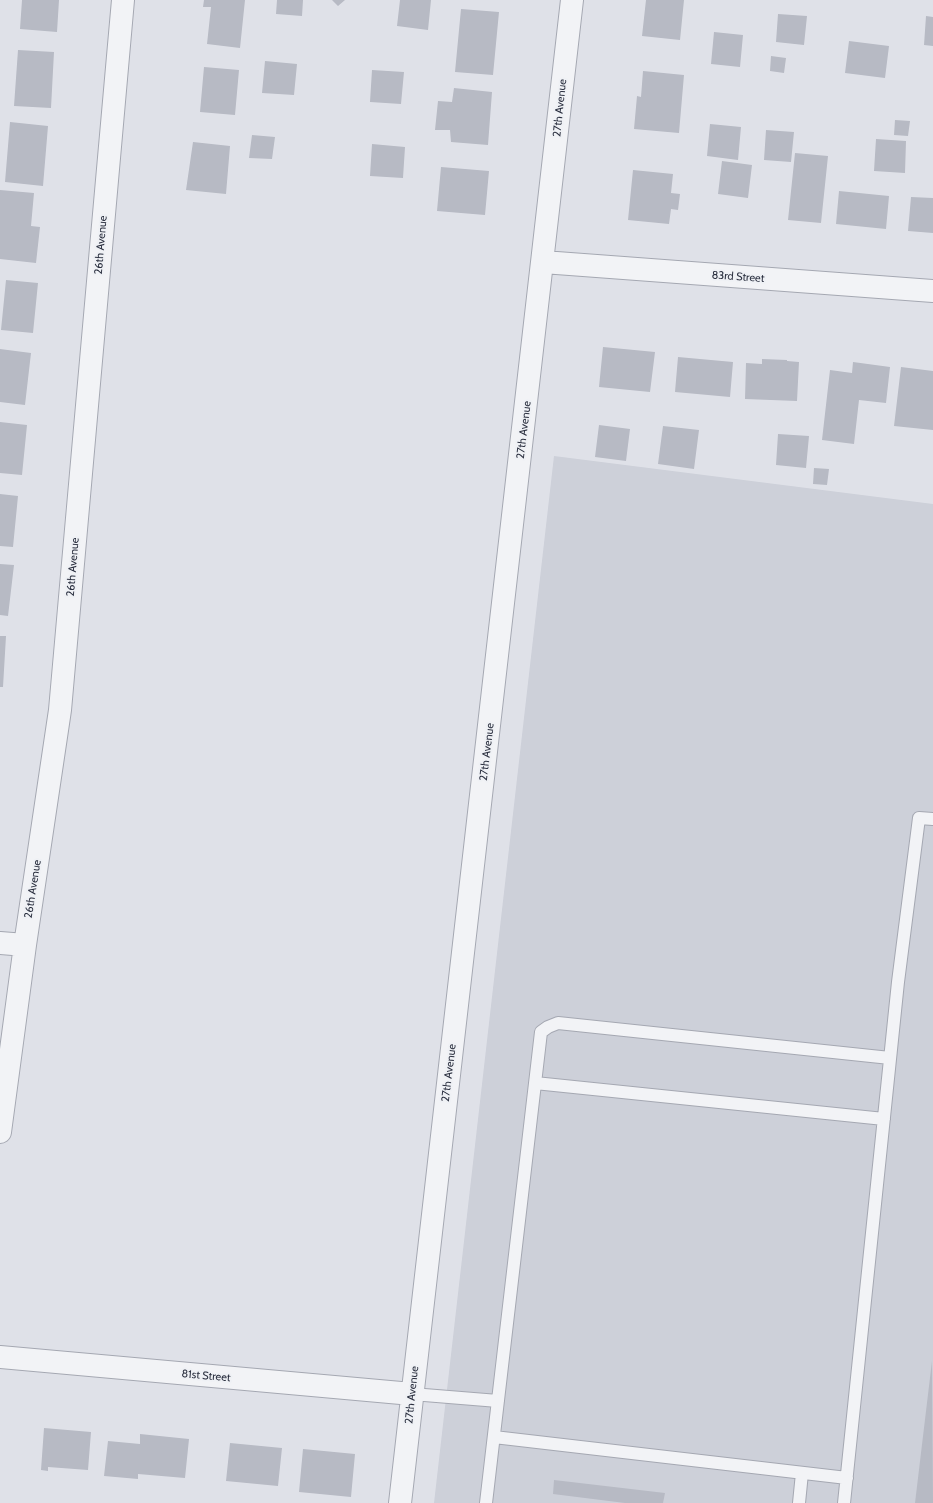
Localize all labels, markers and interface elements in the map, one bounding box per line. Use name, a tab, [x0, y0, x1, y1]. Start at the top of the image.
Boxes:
street label: 27th Avenue	[550, 78, 570, 138]
street label: 26th Avenue	[92, 215, 110, 275]
street label: 83rd Street	[711, 269, 765, 285]
street label: 27th Avenue	[514, 400, 534, 460]
street label: 26th Avenue	[64, 537, 82, 597]
street label: 27th Avenue	[477, 722, 497, 782]
street label: 26th Avenue	[22, 859, 44, 919]
street label: 27th Avenue	[439, 1043, 459, 1103]
street label: 27th Avenue	[402, 1365, 422, 1425]
street label: 81st Street	[181, 1367, 231, 1385]

